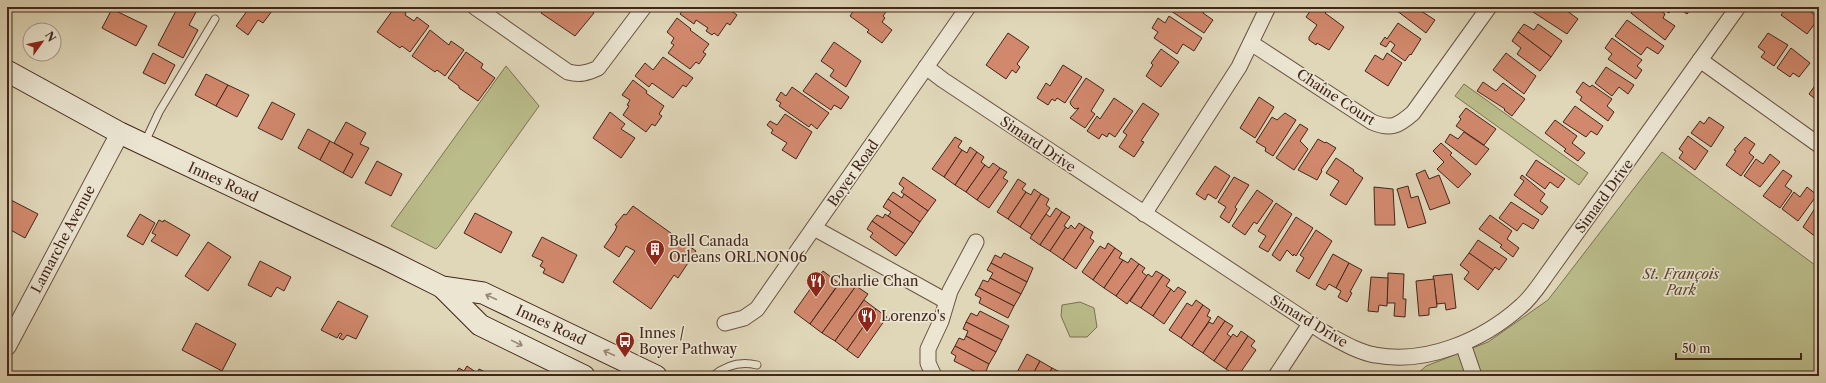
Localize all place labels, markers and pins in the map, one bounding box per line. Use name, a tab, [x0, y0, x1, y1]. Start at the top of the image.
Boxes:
place label: Bell Canada Orleans ORLNON06	[669, 232, 807, 266]
building icon: Bell Canada Orleans ORLNON06	[644, 238, 666, 266]
restaurant icon: Charlie Chan	[805, 270, 827, 298]
place label: Charlie Chan	[830, 272, 919, 290]
restaurant icon: Lorenzo's	[856, 305, 878, 333]
place label: Lorenzo's	[881, 307, 946, 325]
place label: Innes / Boyer Pathway	[639, 324, 738, 358]
bus stop icon: Innes / Boyer Pathway	[614, 330, 636, 358]

